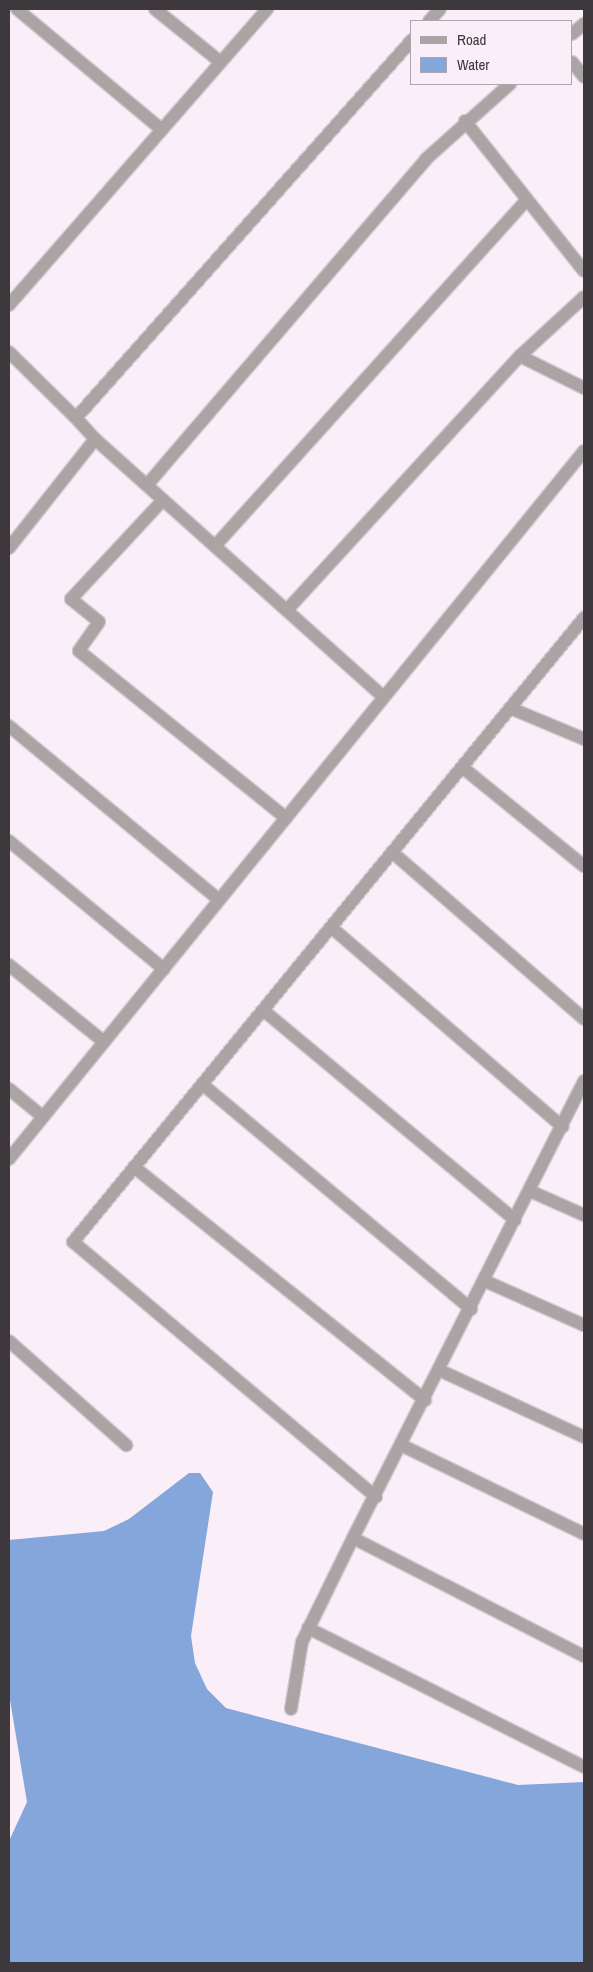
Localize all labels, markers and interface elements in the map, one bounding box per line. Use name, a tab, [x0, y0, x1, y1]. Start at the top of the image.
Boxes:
legend	[410, 20, 573, 85]
text: Road	[457, 29, 486, 50]
text: Water	[457, 54, 489, 75]

